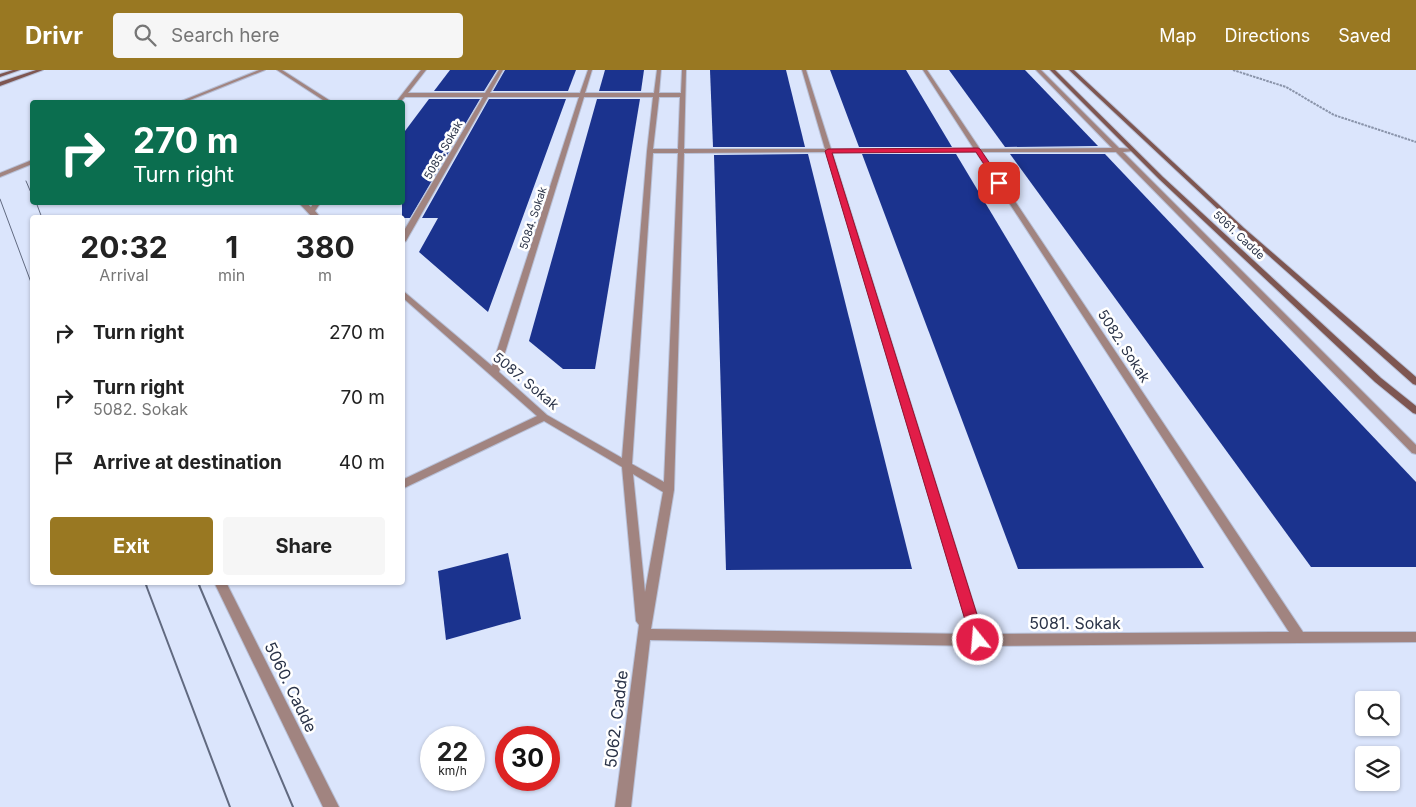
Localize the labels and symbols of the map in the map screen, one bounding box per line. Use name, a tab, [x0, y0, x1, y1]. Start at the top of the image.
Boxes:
street label: 5085. Sokak	[421, 118, 465, 182]
pin	[978, 162, 1020, 204]
street label: 5084. Sokak	[516, 185, 550, 251]
street label: 5061. Cadde	[1210, 208, 1268, 262]
street label: 5082. Sokak	[1095, 306, 1154, 385]
street label: 5087. Sokak	[490, 348, 563, 413]
position arrow	[951, 613, 1003, 665]
street label: 5081. Sokak	[1029, 613, 1121, 633]
street label: 5060. Cadde	[261, 639, 321, 735]
street label: 5062. Cadde	[600, 669, 632, 769]
speed limit sign: 30	[495, 726, 560, 791]

